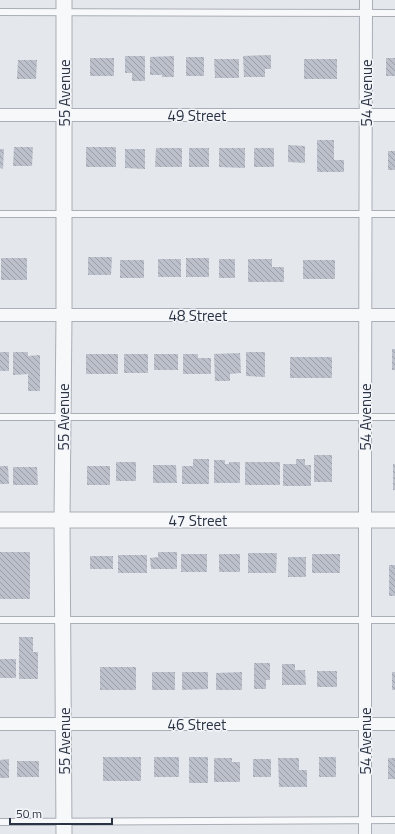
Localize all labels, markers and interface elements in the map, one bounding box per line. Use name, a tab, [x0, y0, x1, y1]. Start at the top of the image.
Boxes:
street label: 55 Avenue	[53, 59, 76, 127]
street label: 54 Avenue	[355, 59, 378, 127]
street label: 49 Street	[168, 104, 227, 127]
street label: 48 Street	[169, 304, 228, 327]
street label: 55 Avenue	[52, 383, 75, 451]
street label: 54 Avenue	[354, 383, 377, 451]
street label: 47 Street	[169, 509, 228, 532]
street label: 55 Avenue	[53, 707, 76, 775]
street label: 54 Avenue	[354, 707, 377, 775]
street label: 46 Street	[168, 713, 227, 736]
scale bar	[10, 800, 112, 826]
text: 50 m	[16, 804, 42, 823]

